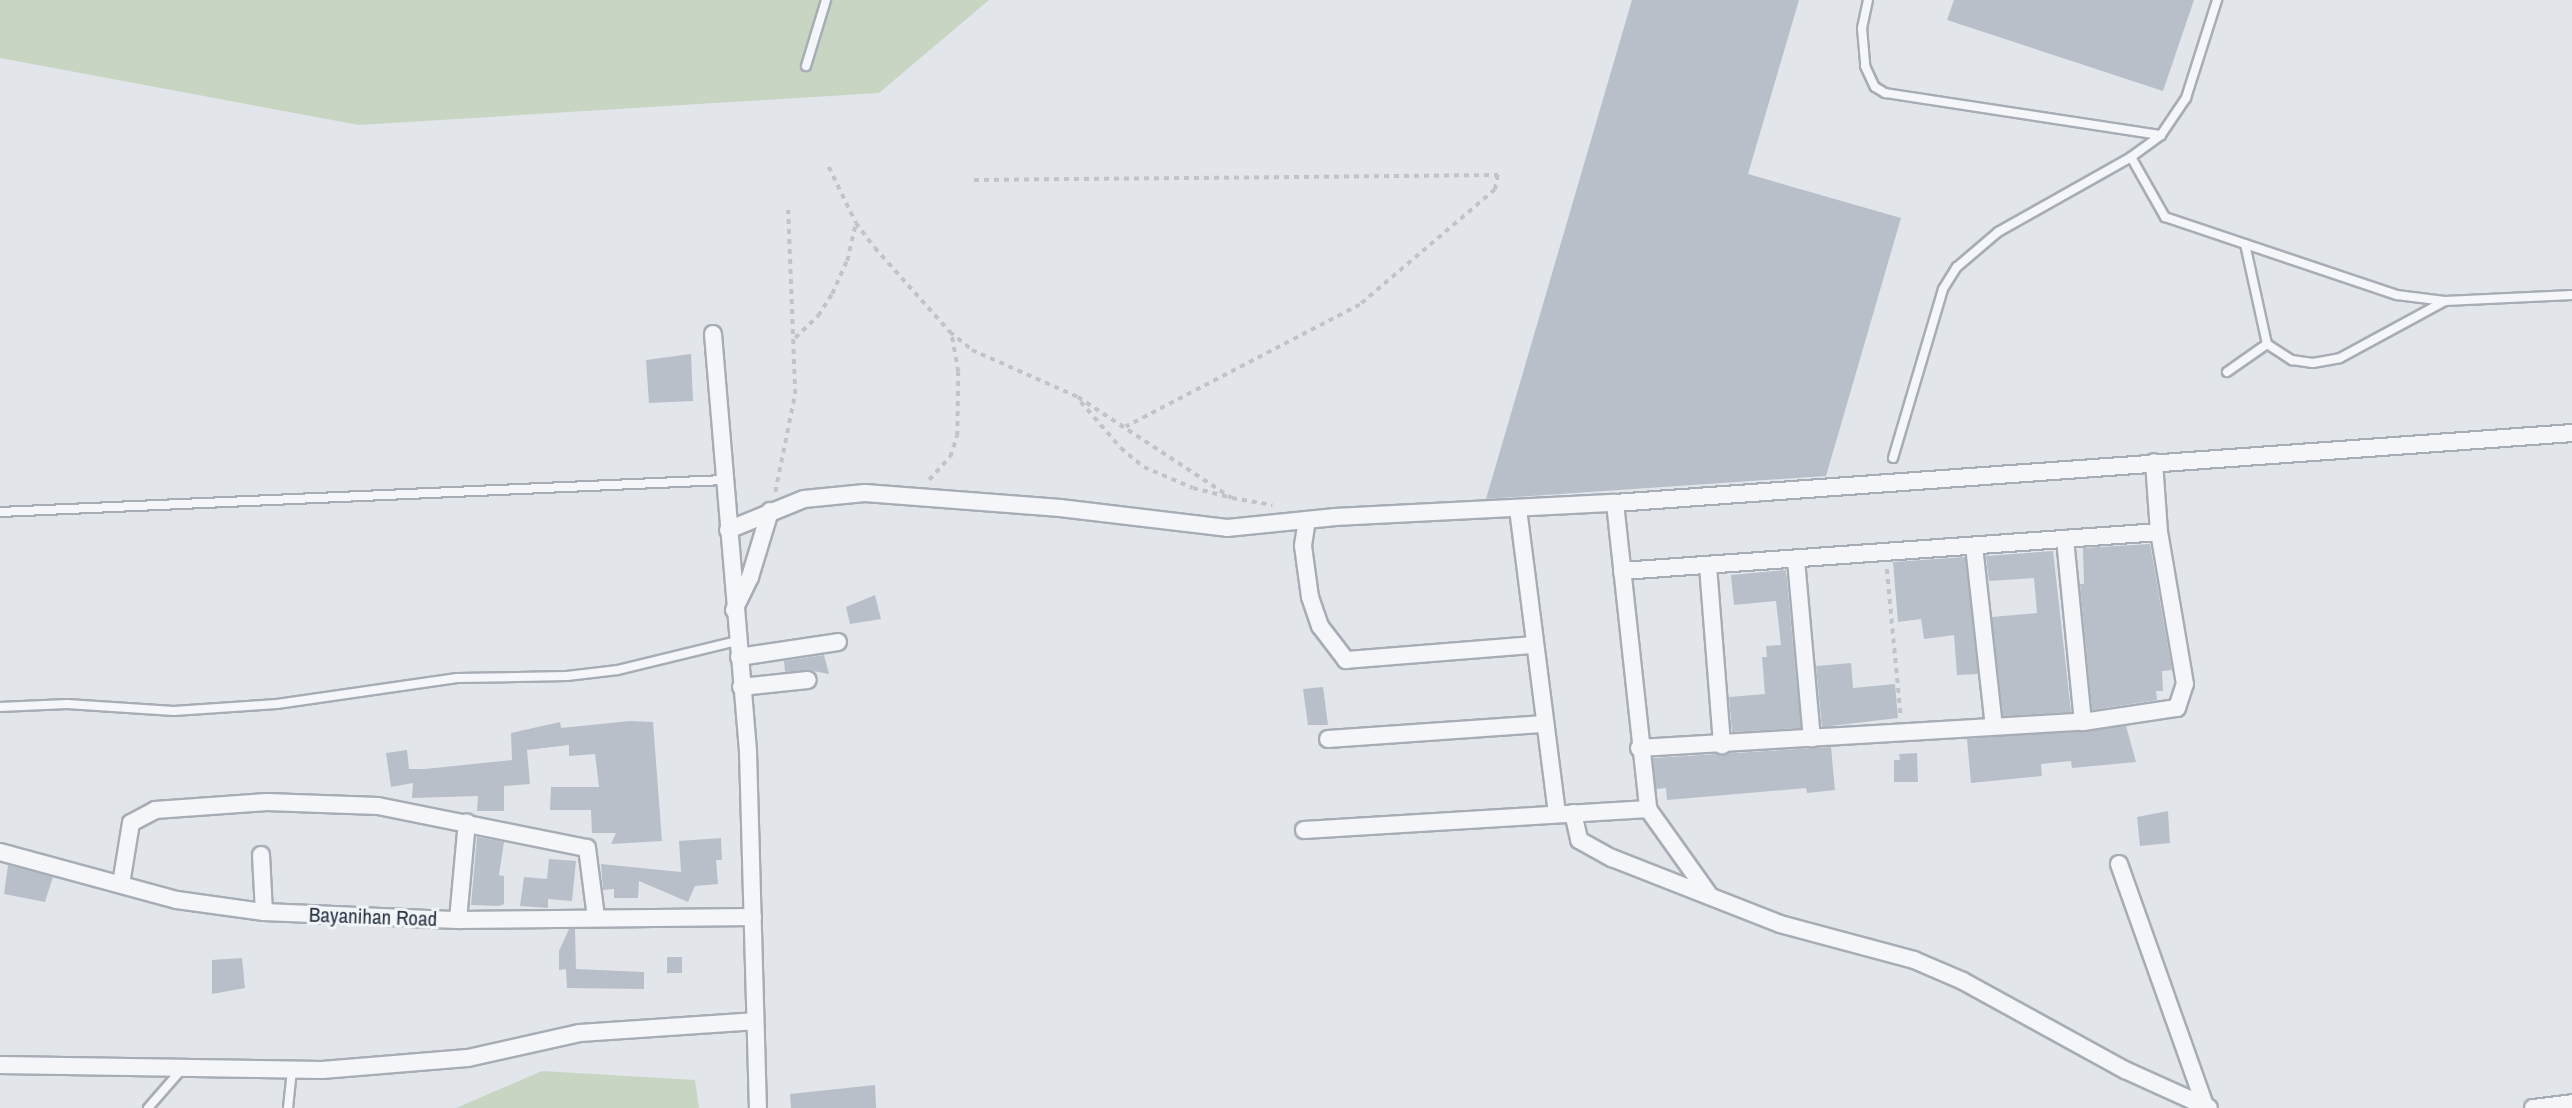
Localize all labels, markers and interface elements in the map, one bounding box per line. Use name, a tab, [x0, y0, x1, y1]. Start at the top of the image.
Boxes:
street label: Bayanihan Road	[308, 902, 438, 932]

